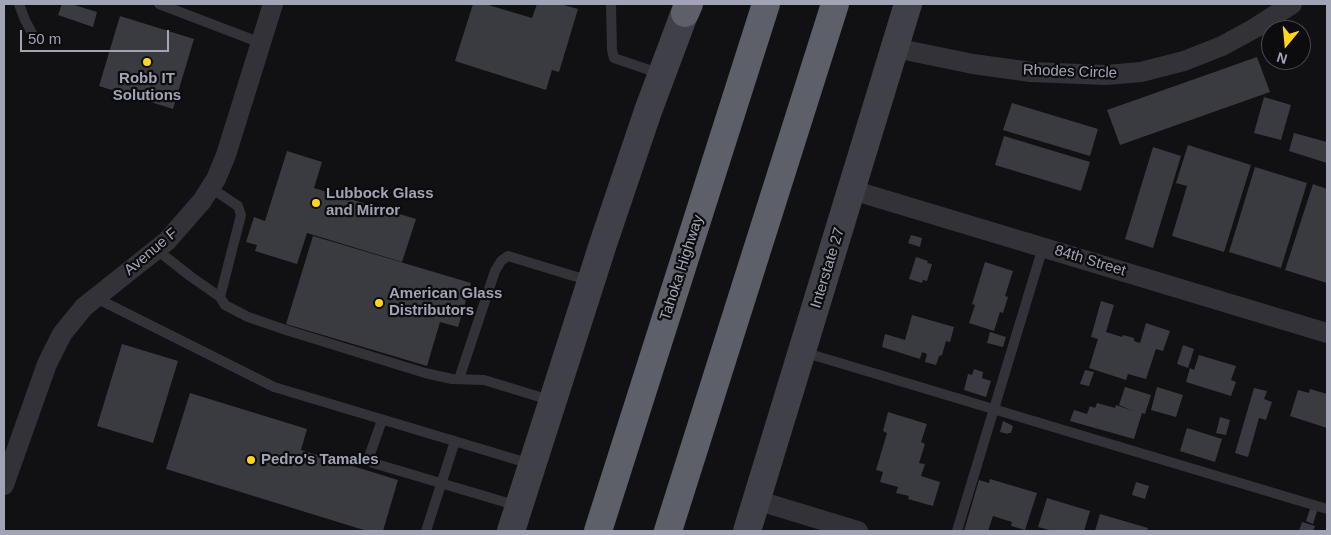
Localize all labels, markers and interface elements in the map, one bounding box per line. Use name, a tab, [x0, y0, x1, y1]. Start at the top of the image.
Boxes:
scale bar	[22, 20, 171, 52]
north arrow	[1261, 20, 1311, 70]
text: 50 m	[28, 30, 61, 47]
text: N	[1275, 49, 1289, 68]
marker: Robb IT Solutions	[141, 56, 153, 68]
street label: Rhodes Circle	[1023, 61, 1117, 83]
place label: Robb IT Solutions	[113, 70, 181, 105]
place label: Lubbock Glass and Mirror	[326, 185, 434, 220]
marker: Lubbock Glass and Mirror	[310, 197, 322, 209]
street label: Tahoka Highway	[656, 213, 708, 323]
street label: Avenue F	[121, 225, 181, 279]
street label: Interstate 27	[807, 225, 849, 311]
street label: 84th Street	[1052, 242, 1128, 280]
place label: American Glass Distributors	[389, 285, 502, 320]
marker: American Glass Distributors	[373, 297, 385, 309]
place label: Pedro's Tamales	[261, 451, 379, 469]
marker: Pedro's Tamales	[245, 454, 257, 466]

